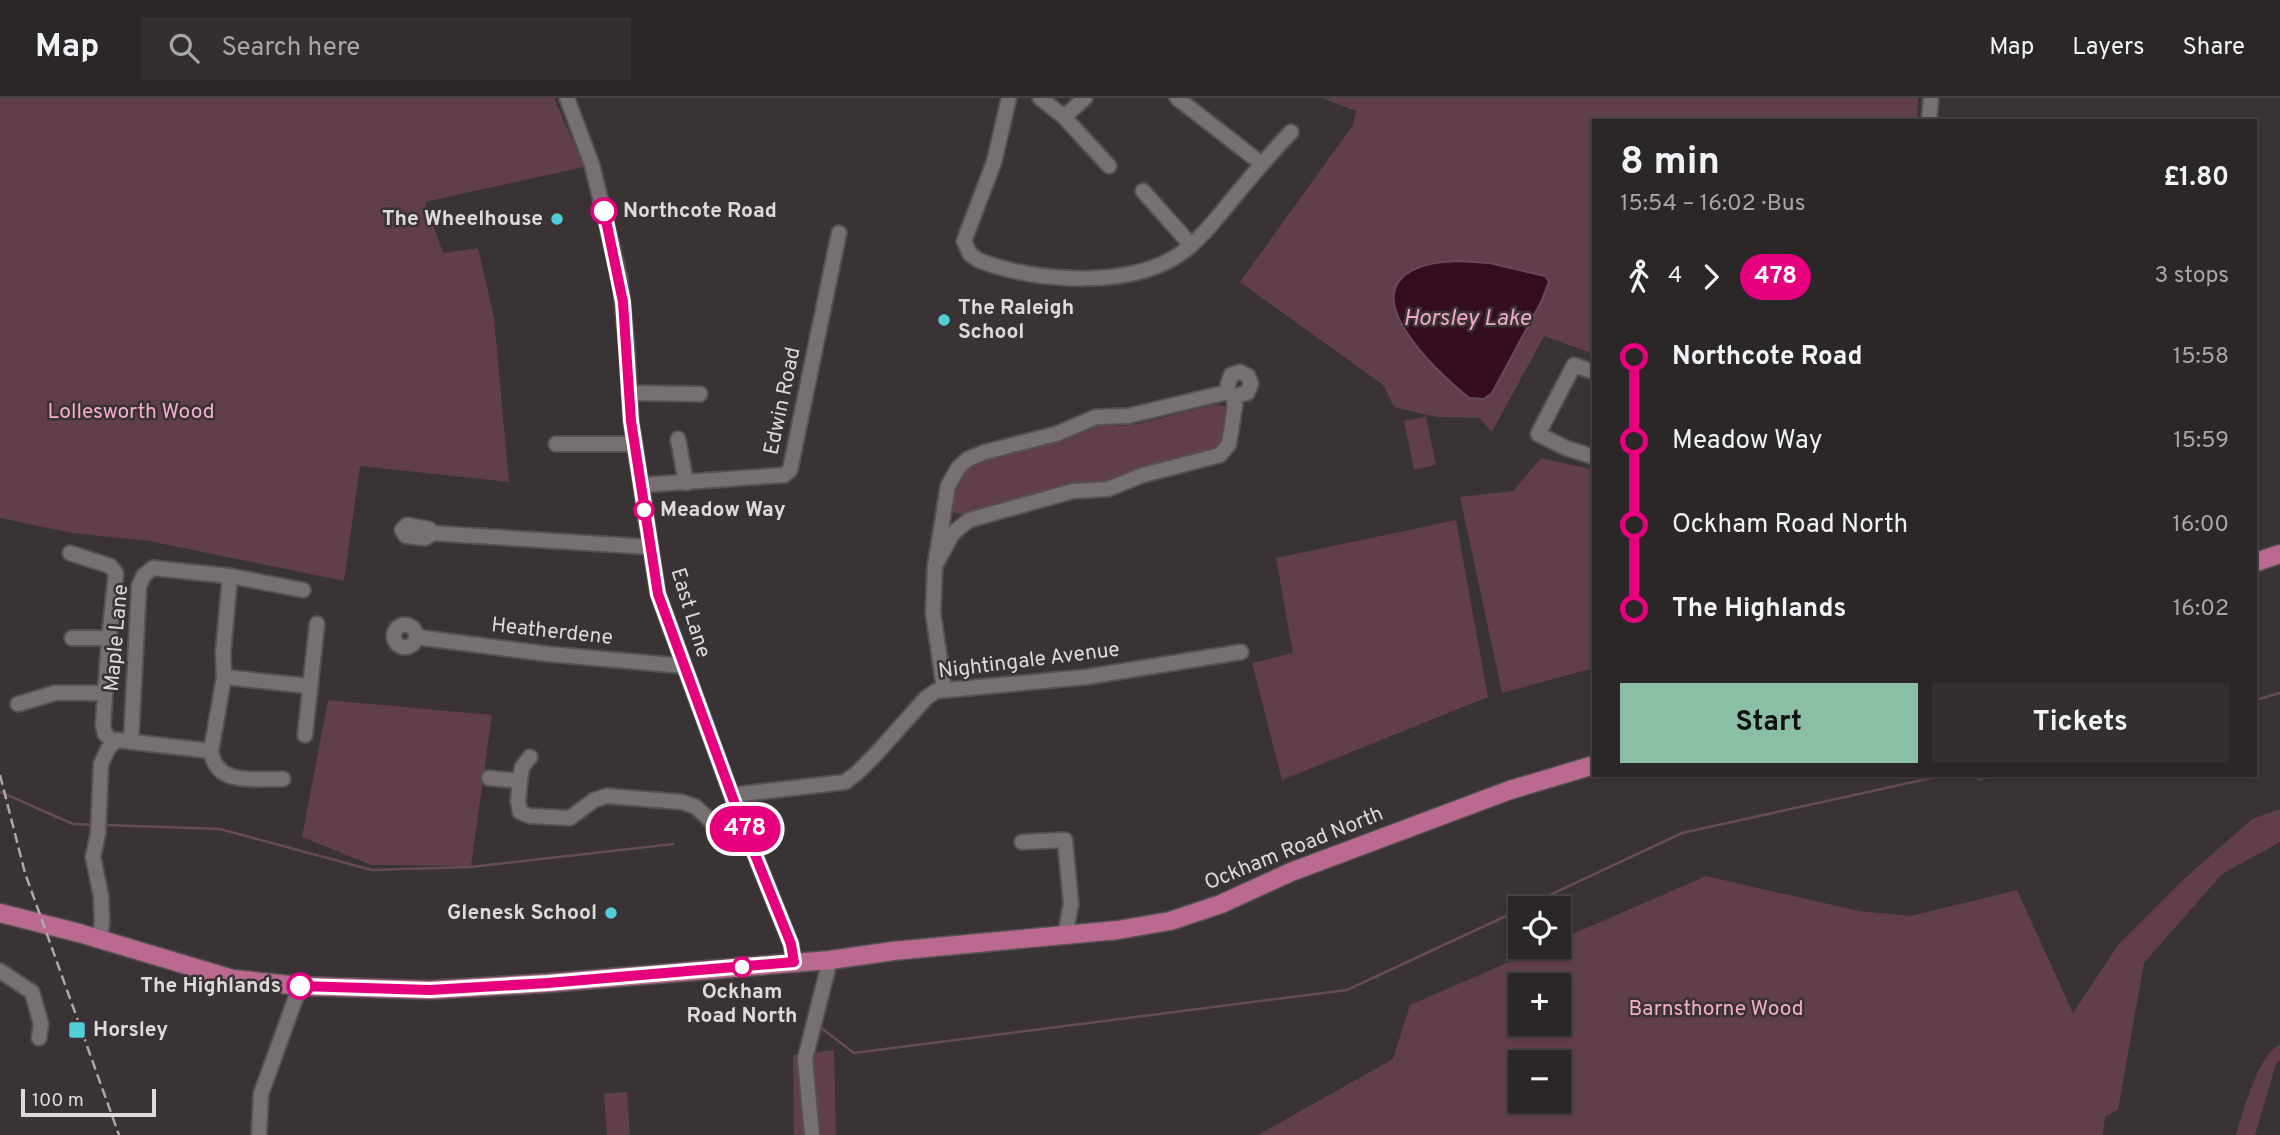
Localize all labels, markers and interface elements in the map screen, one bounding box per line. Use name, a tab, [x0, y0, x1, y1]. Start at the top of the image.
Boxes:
search box	[141, 17, 631, 80]
text: Map	[35, 27, 99, 69]
icon: search	[165, 29, 203, 67]
text: Search here	[221, 32, 360, 65]
text: Map	[1989, 33, 2034, 63]
text: Layers	[2072, 33, 2144, 63]
text: Share	[2182, 33, 2245, 63]
text: 8 min	[1620, 139, 1720, 188]
text: £1.80	[2163, 162, 2229, 195]
text: 15:54 – 16:02 · Bus	[1620, 190, 1806, 219]
marker: Northcote Road	[591, 198, 617, 224]
place label: Northcote Road	[623, 198, 777, 225]
place label: The Wheelhouse	[382, 206, 543, 233]
marker: The Wheelhouse	[549, 211, 565, 227]
icon: walk	[1620, 258, 1658, 296]
icon: forward	[1692, 258, 1730, 296]
text: 4	[1668, 262, 1682, 291]
text: 478	[1754, 262, 1797, 292]
text: 3 stops	[2154, 262, 2229, 291]
place label: The Raleigh School	[958, 295, 1074, 346]
water label: Horsley Lake	[1403, 305, 1532, 334]
marker: The Raleigh School	[936, 312, 952, 328]
text: Northcote Road	[1672, 341, 1862, 374]
text: 15:58	[2173, 343, 2229, 372]
street label: Edwin Road	[758, 345, 808, 457]
park label: Lollesworth Wood	[47, 399, 215, 426]
text: Meadow Way	[1672, 425, 1823, 458]
text: 15:59	[2173, 427, 2229, 456]
place label: Meadow Way	[660, 497, 786, 524]
marker: Meadow Way	[634, 500, 654, 520]
text: Ockham Road North	[1672, 509, 1908, 542]
text: 16:00	[2172, 511, 2229, 540]
street label: East Lane	[664, 565, 716, 661]
street label: Maple Lane	[99, 583, 135, 693]
text: The Highlands	[1672, 593, 1846, 626]
text: 16:02	[2173, 595, 2229, 624]
street label: Heatherdene	[490, 612, 614, 652]
street label: Nightingale Avenue	[937, 636, 1121, 686]
button: Start	[1620, 683, 1918, 763]
button: Tickets	[1932, 683, 2229, 763]
street label: Ockham Road North	[1201, 801, 1387, 897]
line badge: 478	[705, 806, 785, 852]
text: 478	[724, 814, 766, 844]
map controls	[1508, 896, 1571, 1113]
button: locate	[1508, 896, 1571, 959]
place label: Glenesk School	[447, 900, 597, 927]
marker: Glenesk School	[603, 905, 619, 921]
marker: Ockham Road North	[732, 957, 752, 977]
place label: The Highlands	[140, 973, 281, 1000]
marker: The Highlands	[287, 973, 313, 999]
button: +	[1508, 973, 1571, 1036]
place label: Ockham Road North	[687, 979, 797, 1030]
park label: Barnsthorne Wood	[1628, 996, 1804, 1023]
place label: Horsley	[93, 1017, 168, 1044]
marker: Horsley	[67, 1020, 87, 1040]
button: −	[1508, 1050, 1571, 1113]
scale bar	[21, 1086, 156, 1118]
text: 100 m	[32, 1089, 84, 1113]

